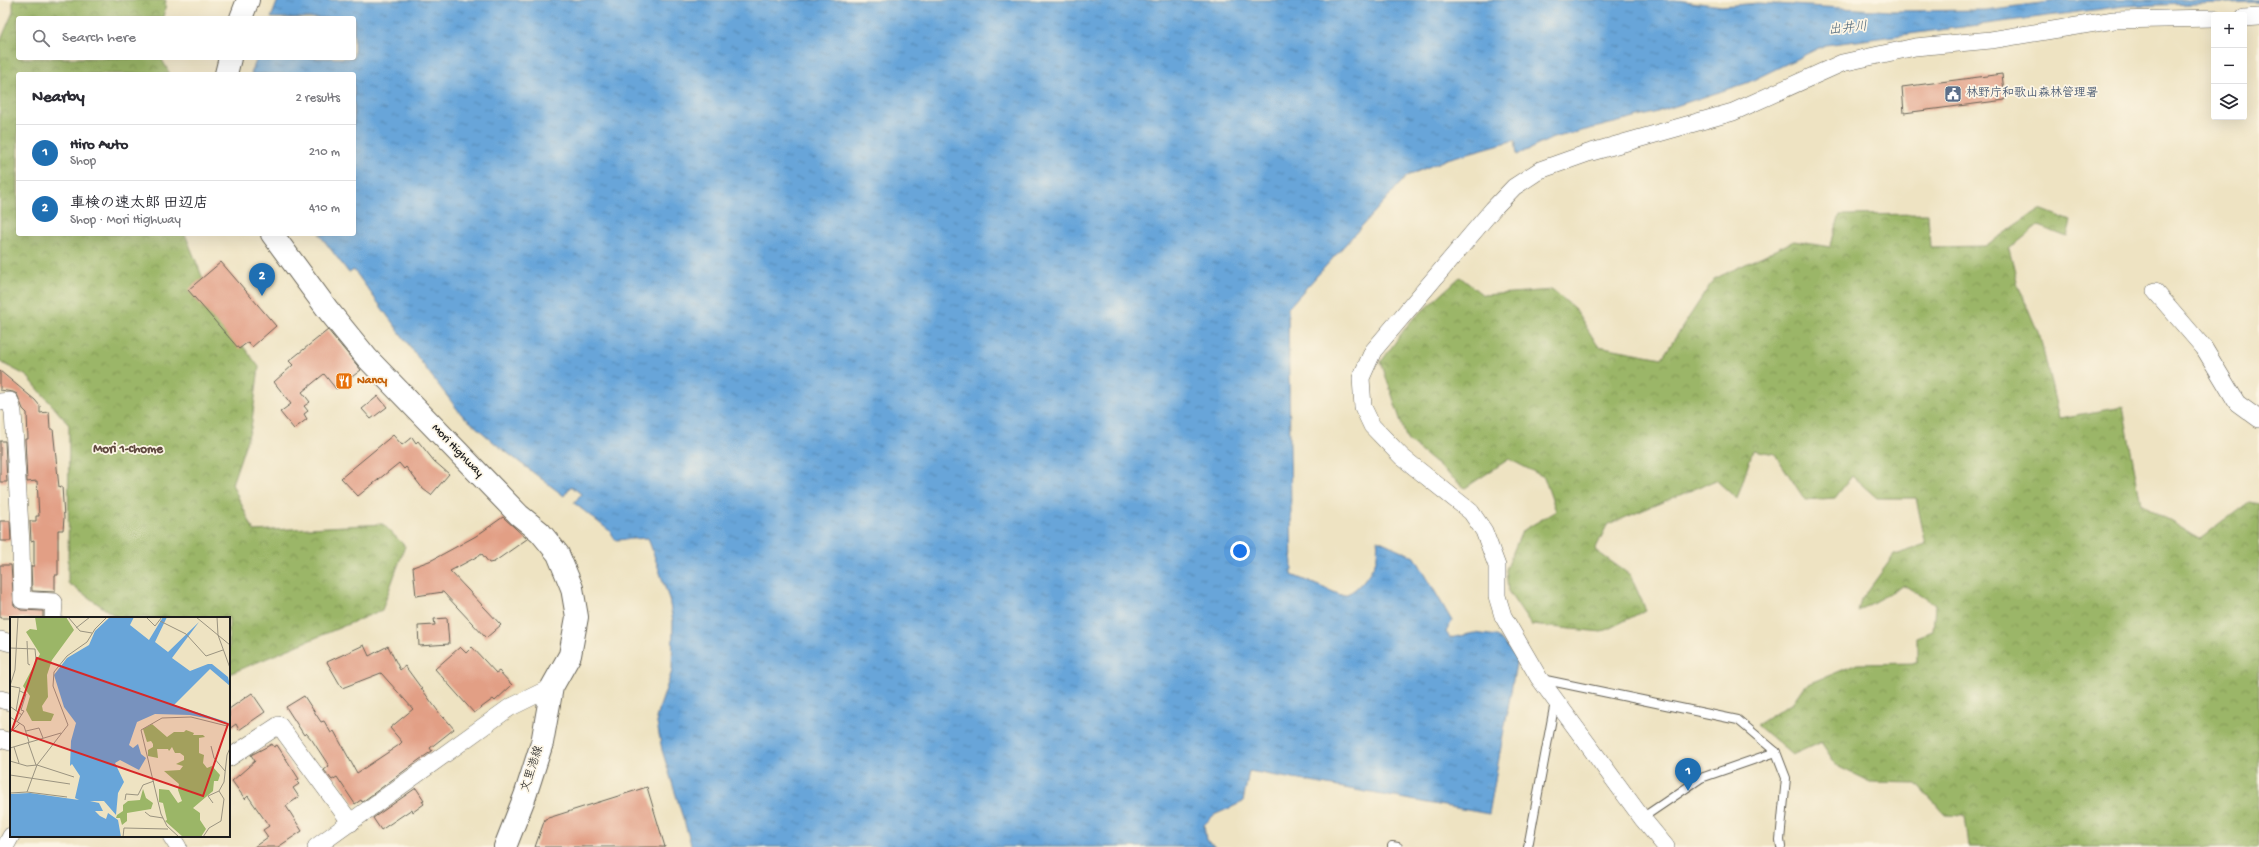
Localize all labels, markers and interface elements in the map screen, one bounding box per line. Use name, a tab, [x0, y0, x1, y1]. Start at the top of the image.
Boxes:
map controls	[2211, 12, 2247, 120]
button: +	[2211, 12, 2247, 48]
search box	[16, 16, 356, 60]
water label: 出井川	[1828, 19, 1868, 38]
icon: search	[30, 27, 52, 49]
text: Search here	[62, 29, 136, 47]
button: −	[2211, 48, 2247, 84]
public building icon: 林野庁和歌山森林管理署	[1943, 84, 1963, 104]
button: layers	[2211, 84, 2247, 120]
place label: 林野庁和歌山森林管理署	[1966, 86, 2098, 101]
text: Nearby	[32, 88, 85, 108]
text: 2 results	[295, 91, 340, 106]
text: Hiro Auto	[70, 136, 128, 154]
text: 1	[42, 145, 48, 160]
text: 210 m	[309, 145, 340, 160]
text: Shop	[70, 154, 96, 169]
text: 車検の速太郎 田辺店	[70, 195, 209, 213]
text: 2	[42, 201, 48, 216]
text: 410 m	[309, 201, 340, 216]
text: Shop · Mori Highway	[70, 213, 181, 228]
pin: 2	[249, 263, 275, 296]
restaurant icon: Nancy	[334, 371, 354, 391]
place label: Nancy	[357, 374, 387, 388]
street label: Mori Highway	[428, 421, 486, 481]
district label: Mori 1-chome	[93, 442, 164, 457]
your location	[1230, 541, 1250, 561]
inset map	[10, 617, 230, 837]
street label: 文里港線	[518, 744, 547, 794]
pin: 1	[1675, 758, 1701, 791]

